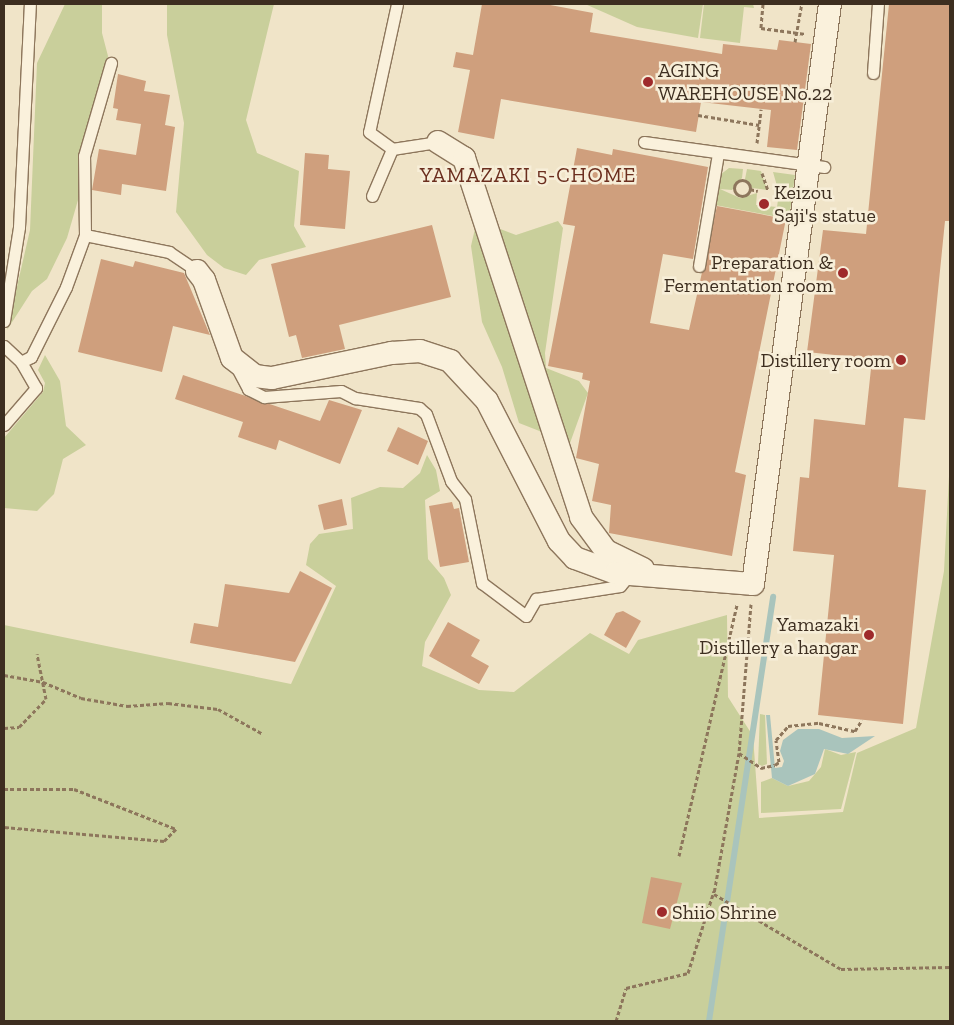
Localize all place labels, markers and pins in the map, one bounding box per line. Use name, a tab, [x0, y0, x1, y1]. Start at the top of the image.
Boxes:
place label: AGING WAREHOUSE No.22	[658, 58, 832, 105]
marker: AGING WAREHOUSE No.22	[642, 76, 654, 88]
place label: Keizou Saji's statue	[774, 180, 876, 227]
marker: Keizou Saji's statue	[758, 198, 770, 210]
place label: Preparation & Fermentation room	[664, 250, 833, 297]
marker: Preparation & Fermentation room	[837, 267, 849, 279]
place label: Distillery room	[760, 348, 891, 372]
marker: Distillery room	[895, 354, 907, 366]
place label: Yamazaki Distillery a hangar	[699, 612, 859, 659]
marker: Yamazaki Distillery a hangar	[863, 629, 875, 641]
place label: Shiio Shrine	[672, 900, 777, 924]
marker: Shiio Shrine	[656, 906, 668, 918]

